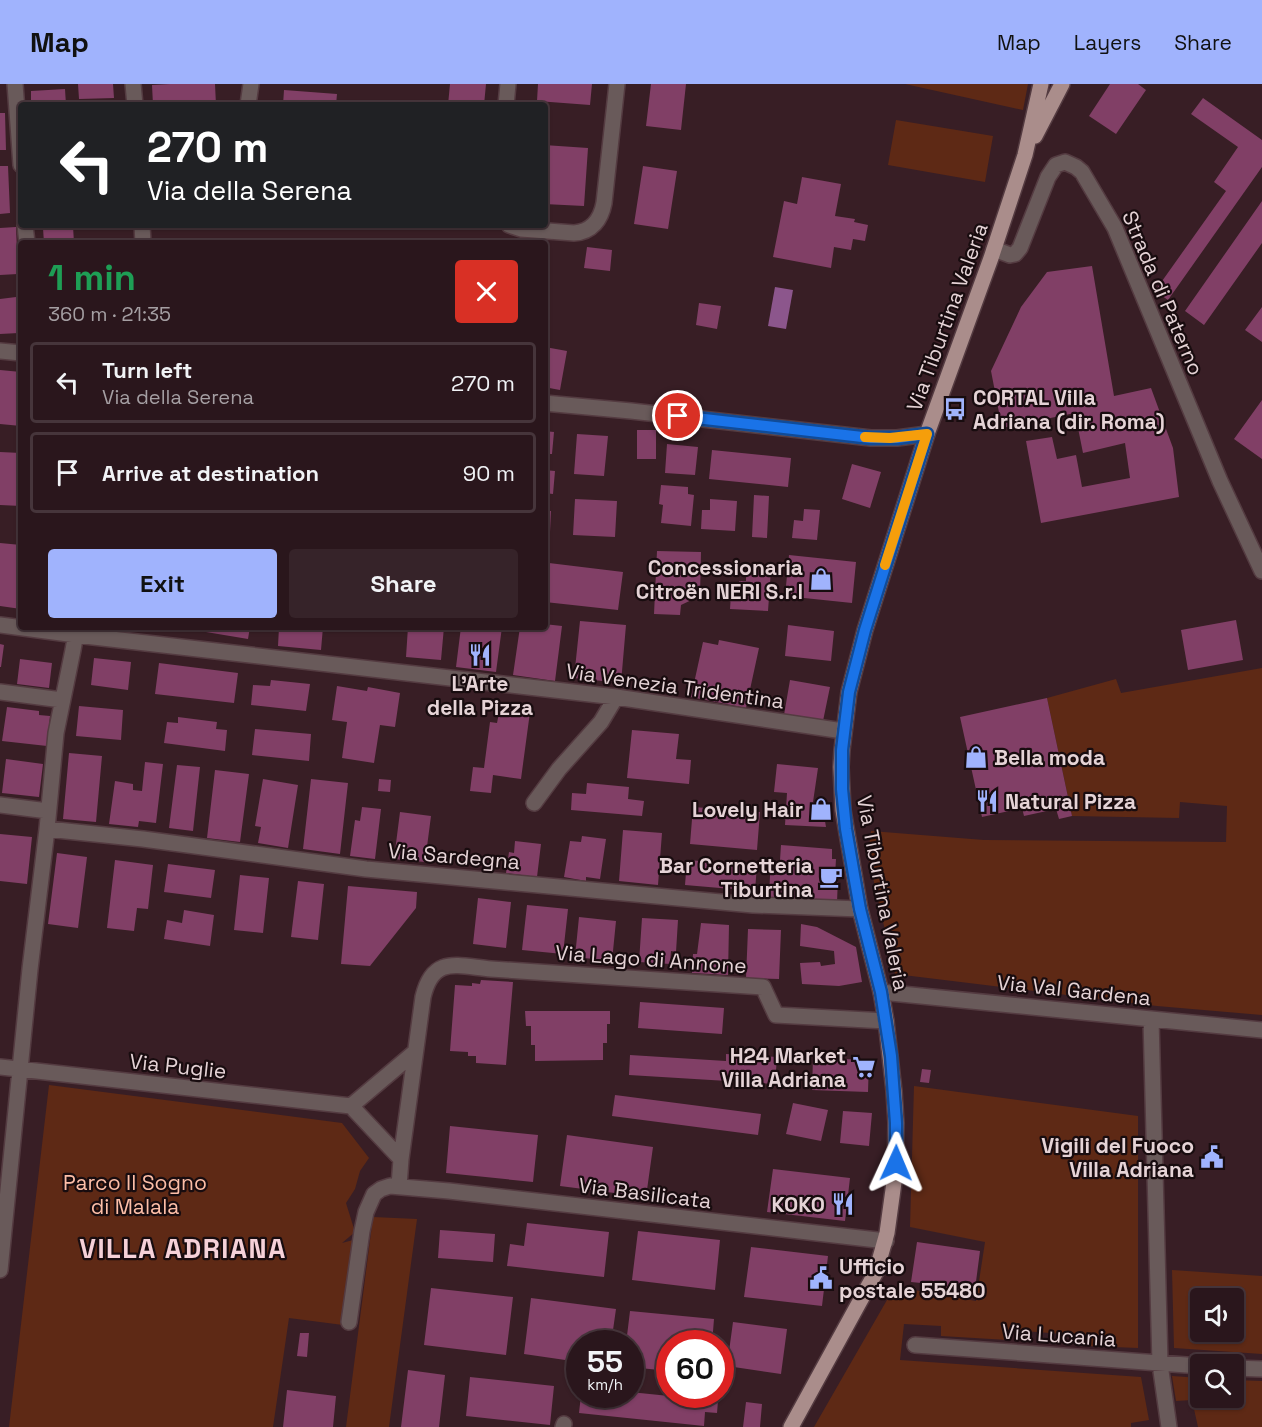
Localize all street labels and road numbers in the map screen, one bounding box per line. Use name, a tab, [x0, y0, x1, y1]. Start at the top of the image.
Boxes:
street label: Strada di Paterno	[1116, 207, 1210, 379]
street label: Via Tiburtina Valeria	[900, 219, 994, 415]
street label: Via Venezia Tridentina	[564, 657, 786, 715]
street label: Via Tiburtina Valeria	[851, 793, 915, 993]
street label: Via Sardegna	[387, 837, 521, 875]
street label: Via Lago di Annone	[554, 939, 748, 979]
street label: Via Val Gardena	[996, 968, 1152, 1012]
street label: Via Puglie	[128, 1047, 228, 1085]
street label: Via Basilicata	[577, 1171, 713, 1215]
street label: Via Lucania	[1001, 1318, 1117, 1352]

